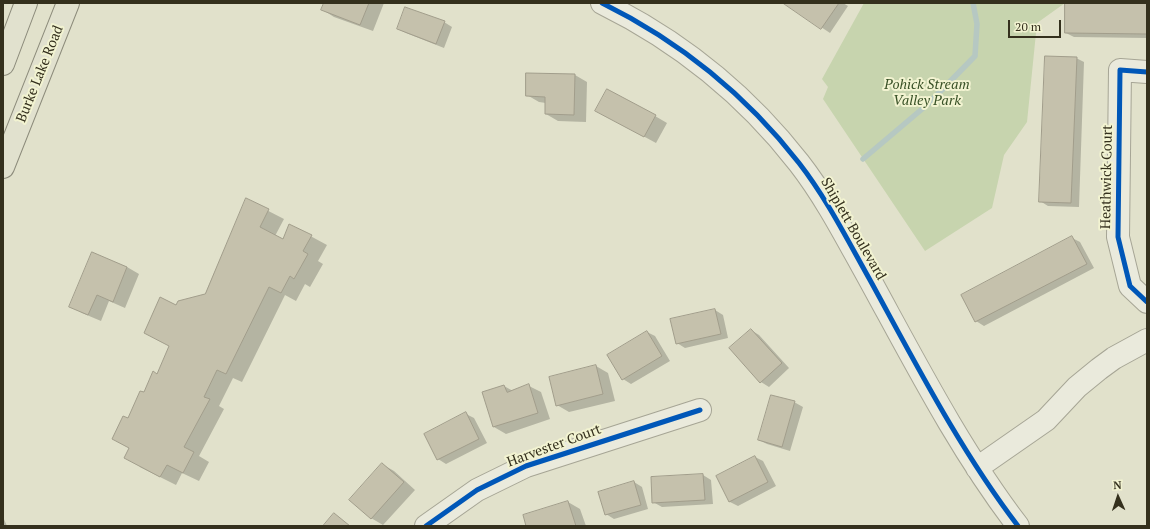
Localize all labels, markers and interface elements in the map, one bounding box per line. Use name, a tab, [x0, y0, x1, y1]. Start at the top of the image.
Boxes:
scale bar	[1010, 12, 1063, 38]
text: 20 m	[1015, 19, 1041, 34]
street label: Burke Lake Road	[13, 23, 67, 125]
park label: Pohick Stream Valley Park	[884, 77, 970, 110]
street label: Heathwick Court	[1098, 125, 1116, 229]
street label: Shiplett Boulevard	[817, 175, 889, 283]
street label: Harvester Court	[505, 421, 603, 471]
north arrow	[1098, 477, 1138, 517]
text: N	[1113, 478, 1122, 492]

